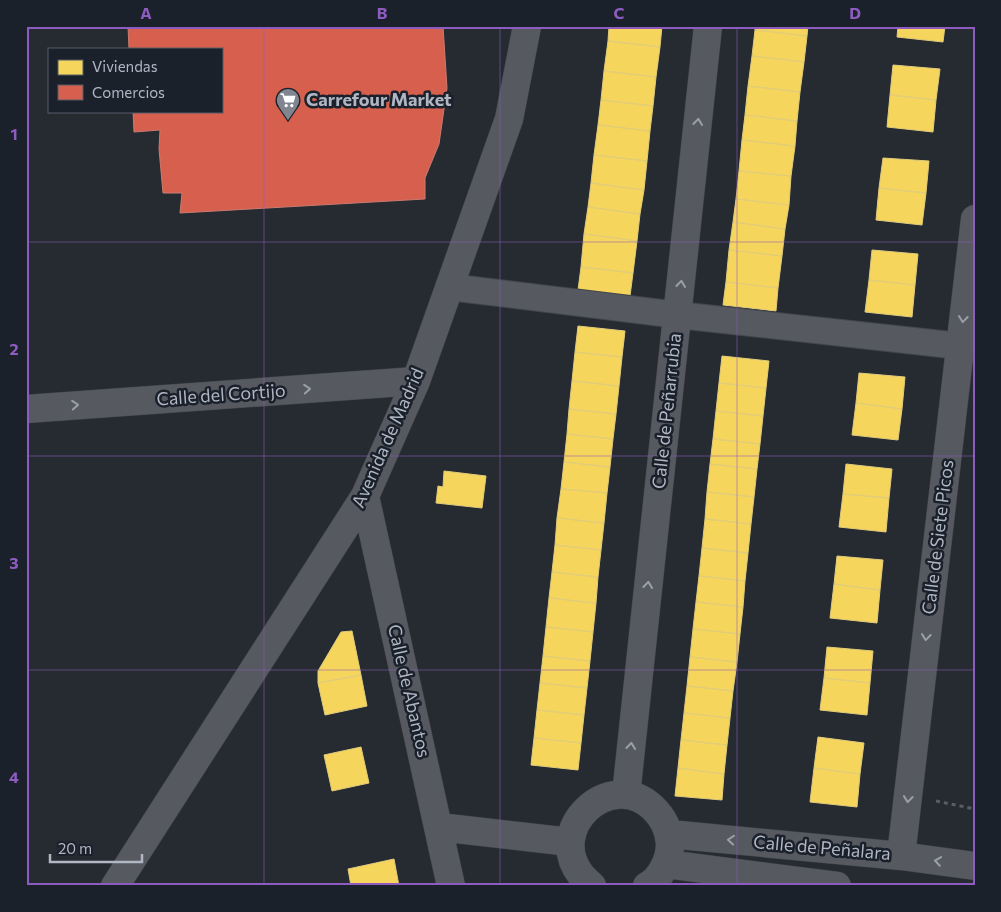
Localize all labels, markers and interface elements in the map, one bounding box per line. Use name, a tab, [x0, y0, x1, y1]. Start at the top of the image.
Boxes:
text: A	[140, 3, 152, 22]
text: B	[377, 3, 388, 22]
text: C	[614, 3, 625, 22]
text: D	[849, 3, 861, 22]
legend	[48, 48, 222, 112]
text: Viviendas	[92, 57, 158, 75]
text: Comercios	[92, 83, 165, 101]
supermarket icon: Carrefour Market	[275, 87, 301, 121]
place label: Carrefour Market	[306, 88, 452, 110]
one-way arrow	[692, 118, 703, 126]
text: 1	[10, 124, 18, 143]
one-way arrow	[675, 280, 686, 288]
one-way arrow	[958, 316, 969, 324]
street label: Calle de Peñarrubia	[647, 332, 685, 490]
text: 2	[9, 339, 19, 358]
street label: Avenida de Madrid	[346, 364, 428, 511]
street label: Calle del Cortijo	[156, 379, 286, 409]
one-way arrow	[303, 383, 311, 394]
one-way arrow	[71, 400, 79, 411]
street label: Calle de Siete Picos	[917, 458, 957, 615]
text: 3	[9, 553, 19, 572]
one-way arrow	[642, 580, 653, 588]
street label: Calle de Abantos	[384, 622, 436, 759]
one-way arrow	[921, 633, 932, 641]
one-way arrow	[625, 742, 636, 750]
text: 4	[9, 767, 19, 786]
one-way arrow	[902, 795, 913, 803]
street label: Calle de Peñalara	[752, 830, 892, 864]
scale bar	[50, 832, 142, 864]
one-way arrow	[726, 835, 734, 846]
text: 20 m	[58, 839, 92, 857]
one-way arrow	[934, 856, 942, 867]

